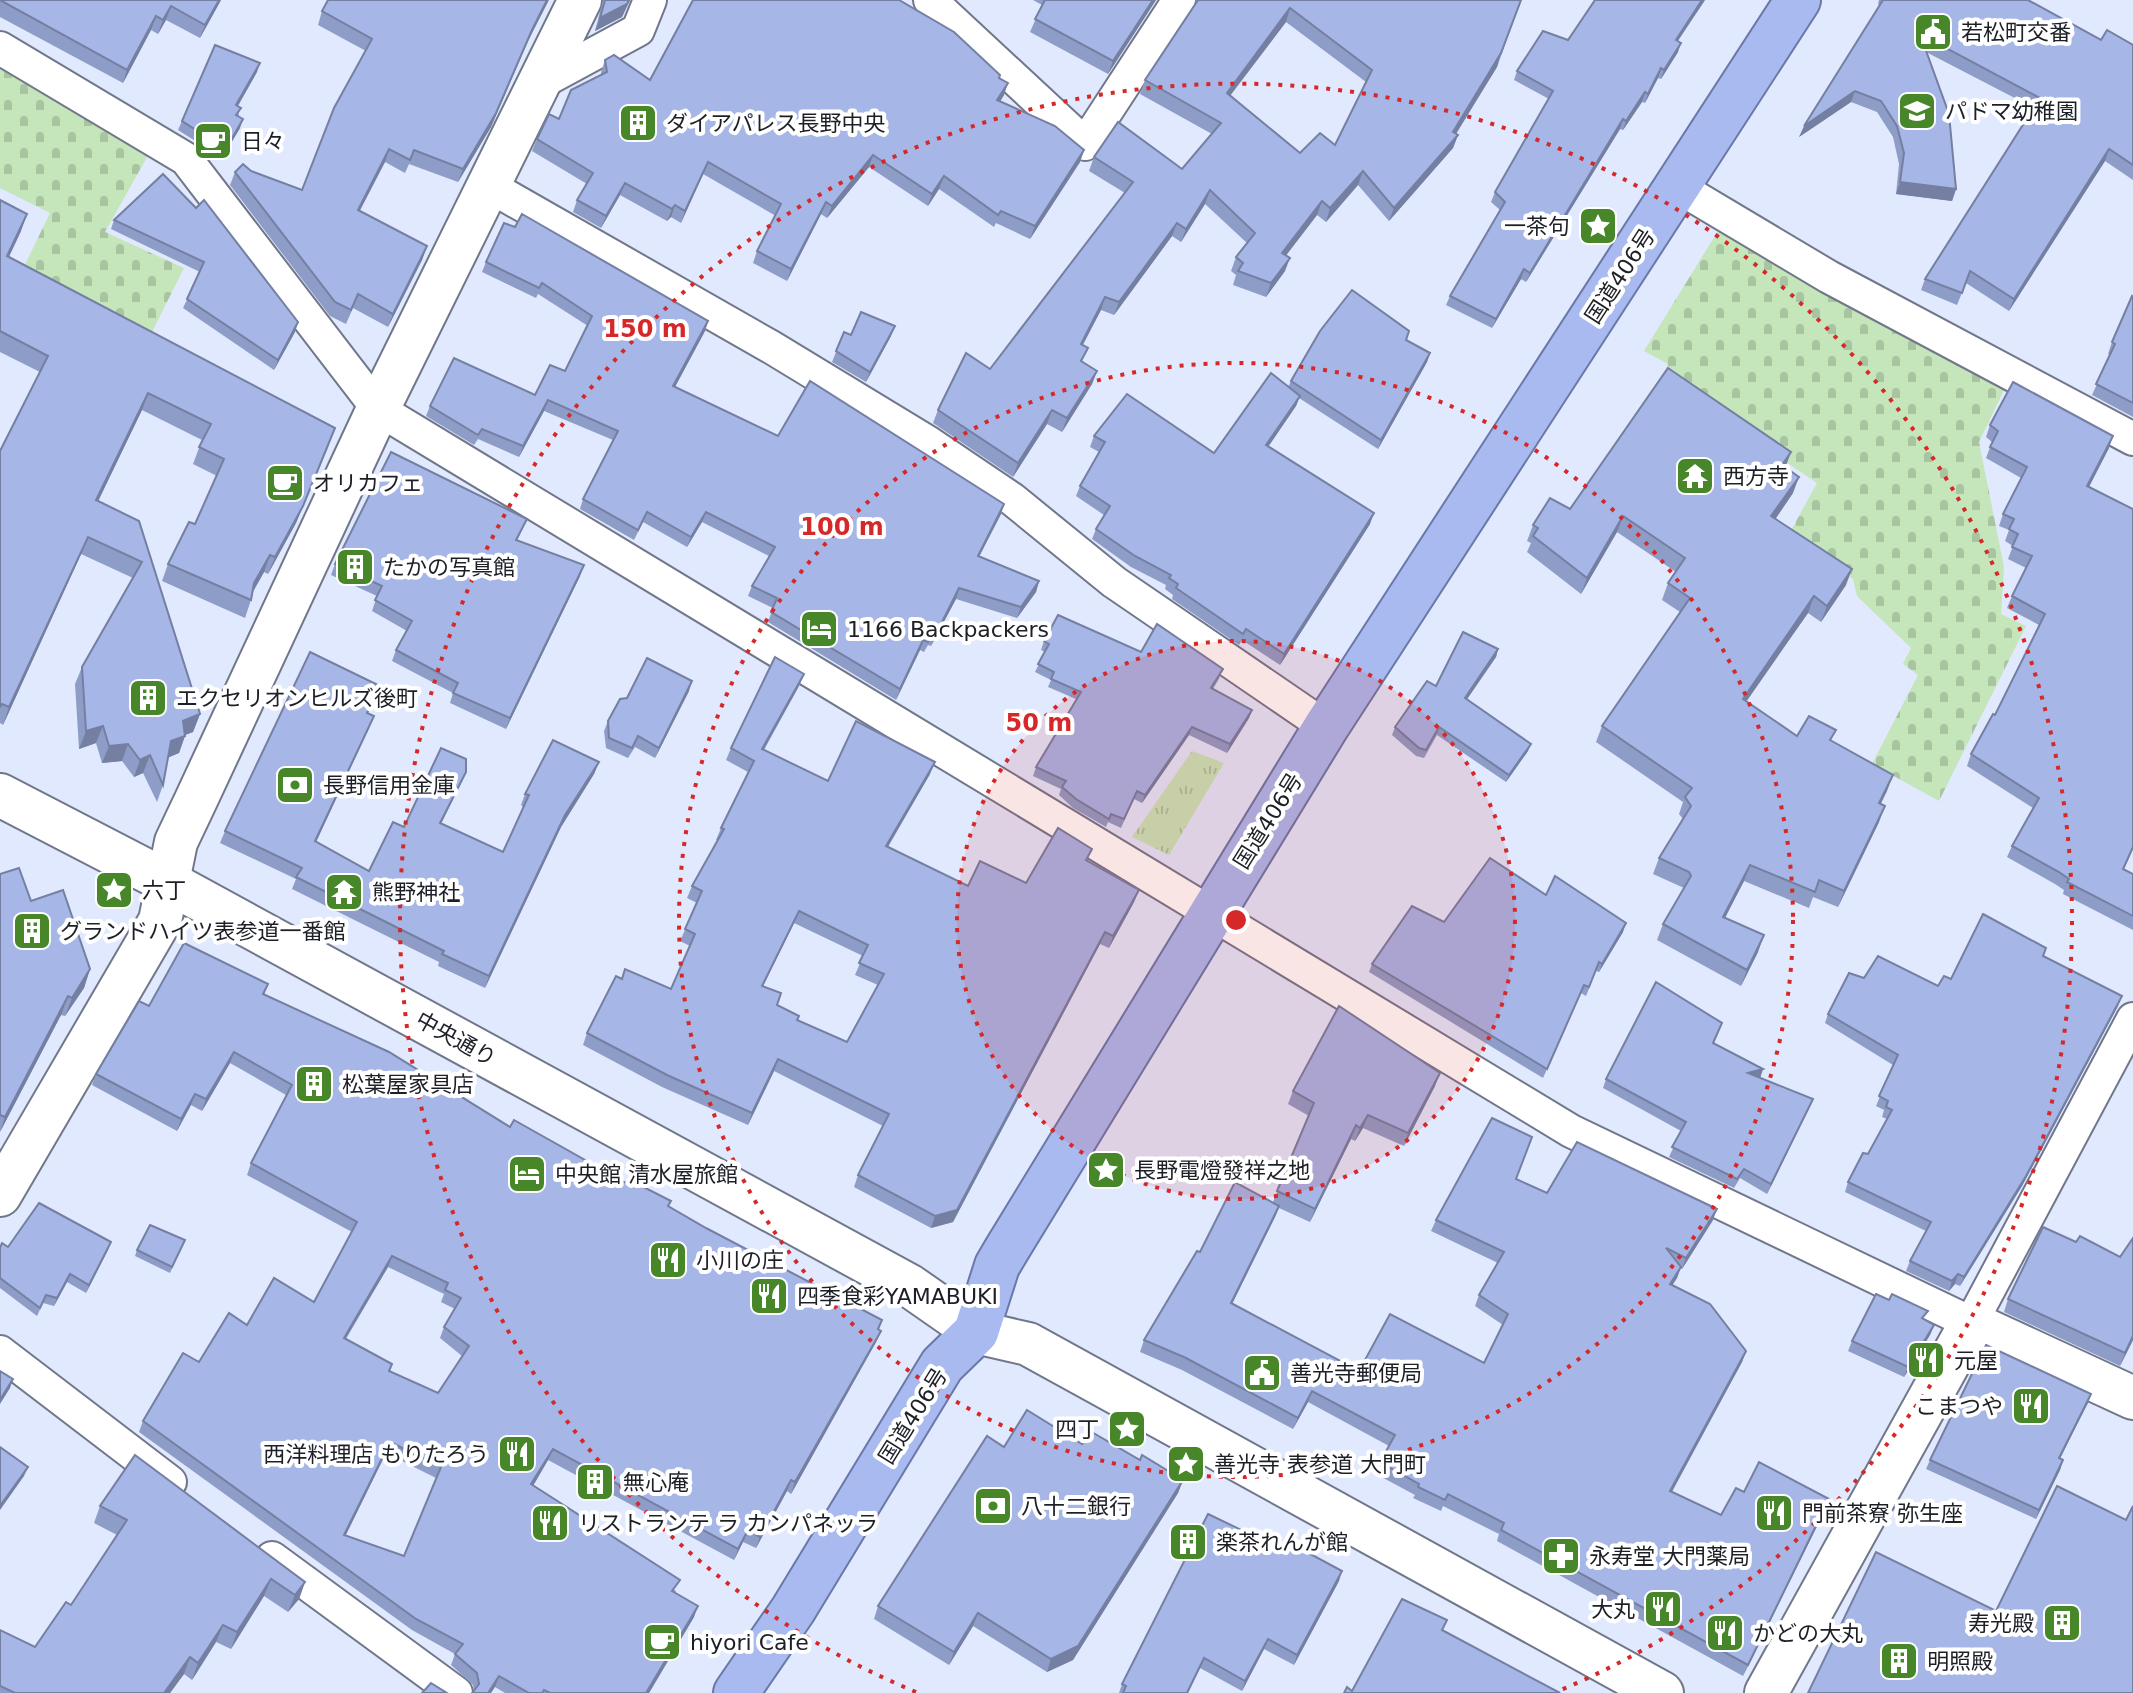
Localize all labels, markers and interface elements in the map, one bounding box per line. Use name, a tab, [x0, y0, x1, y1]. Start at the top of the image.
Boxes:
public building icon: 若松町交番	[1912, 11, 1954, 53]
place label: 若松町交番	[1961, 20, 2071, 45]
school or university icon: パドマ幼稚園	[1896, 90, 1938, 132]
place label: パドマ幼稚園	[1945, 99, 2078, 124]
building icon: ダイアパレス長野中央	[617, 102, 659, 144]
place label: ダイアパレス長野中央	[666, 111, 886, 136]
cafe icon: 日々	[192, 120, 234, 162]
place label: 日々	[241, 129, 285, 154]
place icon: 一茶句	[1577, 205, 1619, 247]
place label: 一茶句	[1504, 214, 1570, 239]
street label: 国道406号	[1580, 224, 1660, 328]
text: 150 m	[603, 315, 687, 343]
temple icon: 西方寺	[1674, 455, 1716, 497]
cafe icon: オリカフェ	[264, 462, 306, 504]
place label: 西方寺	[1723, 464, 1789, 489]
place label: オリカフェ	[313, 471, 423, 496]
text: 100 m	[800, 513, 884, 541]
building icon: たかの写真館	[334, 546, 376, 588]
place label: たかの写真館	[383, 555, 515, 580]
hotel icon: 1166 Backpackers	[798, 608, 840, 650]
place label: 1166 Backpackers	[847, 617, 1049, 642]
building icon: エクセリオンヒルズ後町	[127, 677, 169, 719]
place label: エクセリオンヒルズ後町	[176, 686, 418, 711]
text: 50 m	[1006, 709, 1072, 737]
bank icon: 長野信用金庫	[274, 764, 316, 806]
street label: 国道406号	[1229, 769, 1307, 873]
place label: 長野信用金庫	[323, 773, 455, 798]
place icon: 六丁	[93, 869, 135, 911]
temple icon: 熊野神社	[323, 871, 365, 913]
place label: 六丁	[142, 878, 186, 903]
place label: 熊野神社	[372, 880, 460, 905]
centre of rings	[1222, 906, 1250, 934]
building icon: グランドハイツ表参道一番館	[11, 910, 53, 952]
place label: グランドハイツ表参道一番館	[60, 919, 346, 944]
street label: 中央通り	[411, 1007, 501, 1071]
building icon: 松葉屋家具店	[293, 1063, 335, 1105]
place label: 松葉屋家具店	[342, 1072, 474, 1097]
place icon: 長野電燈發祥之地	[1085, 1149, 1127, 1191]
hotel icon: 中央館 清水屋旅館	[506, 1153, 548, 1195]
place label: 長野電燈發祥之地	[1134, 1158, 1310, 1183]
place label: 中央館 清水屋旅館	[555, 1162, 738, 1187]
restaurant icon: 小川の庄	[647, 1239, 689, 1281]
place label: 小川の庄	[696, 1248, 784, 1273]
restaurant icon: 四季食彩YAMABUKI	[748, 1275, 790, 1317]
place label: 四季食彩YAMABUKI	[797, 1284, 998, 1309]
restaurant icon: 元屋	[1905, 1339, 1947, 1381]
place label: 元屋	[1954, 1348, 1998, 1373]
public building icon: 善光寺郵便局	[1241, 1352, 1283, 1394]
place label: 善光寺郵便局	[1290, 1361, 1422, 1386]
street label: 国道406号	[874, 1364, 952, 1468]
restaurant icon: こまつや	[2010, 1385, 2052, 1427]
place label: こまつや	[1915, 1394, 2003, 1419]
place icon: 四丁	[1106, 1408, 1148, 1450]
place label: 四丁	[1055, 1417, 1099, 1442]
restaurant icon: 西洋料理店 もりたろう	[496, 1433, 538, 1475]
place label: 西洋料理店 もりたろう	[263, 1442, 489, 1467]
place icon: 善光寺 表参道 大門町	[1165, 1443, 1207, 1485]
place label: 善光寺 表参道 大門町	[1214, 1452, 1426, 1477]
building icon: 無心庵	[574, 1461, 616, 1503]
place label: 無心庵	[623, 1470, 689, 1495]
bank icon: 八十二銀行	[972, 1485, 1014, 1527]
restaurant icon: 門前茶寮 弥生座	[1753, 1492, 1795, 1534]
place label: 八十二銀行	[1021, 1494, 1131, 1519]
place label: 門前茶寮 弥生座	[1802, 1501, 1963, 1526]
restaurant icon: リストランテ ラ カンパネッラ	[529, 1502, 571, 1544]
place label: リストランテ ラ カンパネッラ	[578, 1511, 878, 1536]
building icon: 楽茶れんが館	[1167, 1521, 1209, 1563]
place label: 楽茶れんが館	[1216, 1530, 1348, 1555]
pharmacy icon: 永寿堂 大門薬局	[1540, 1535, 1582, 1577]
place label: 永寿堂 大門薬局	[1589, 1544, 1750, 1569]
restaurant icon: 大丸	[1642, 1588, 1684, 1630]
place label: 大丸	[1591, 1597, 1635, 1622]
building icon: 寿光殿	[2041, 1602, 2083, 1644]
place label: 寿光殿	[1968, 1611, 2034, 1636]
restaurant icon: かどの大丸	[1704, 1612, 1746, 1654]
cafe icon: hiyori Cafe	[641, 1621, 683, 1663]
place label: かどの大丸	[1753, 1621, 1863, 1646]
place label: hiyori Cafe	[690, 1630, 809, 1655]
building icon: 明照殿	[1878, 1640, 1920, 1682]
place label: 明照殿	[1927, 1649, 1993, 1674]

